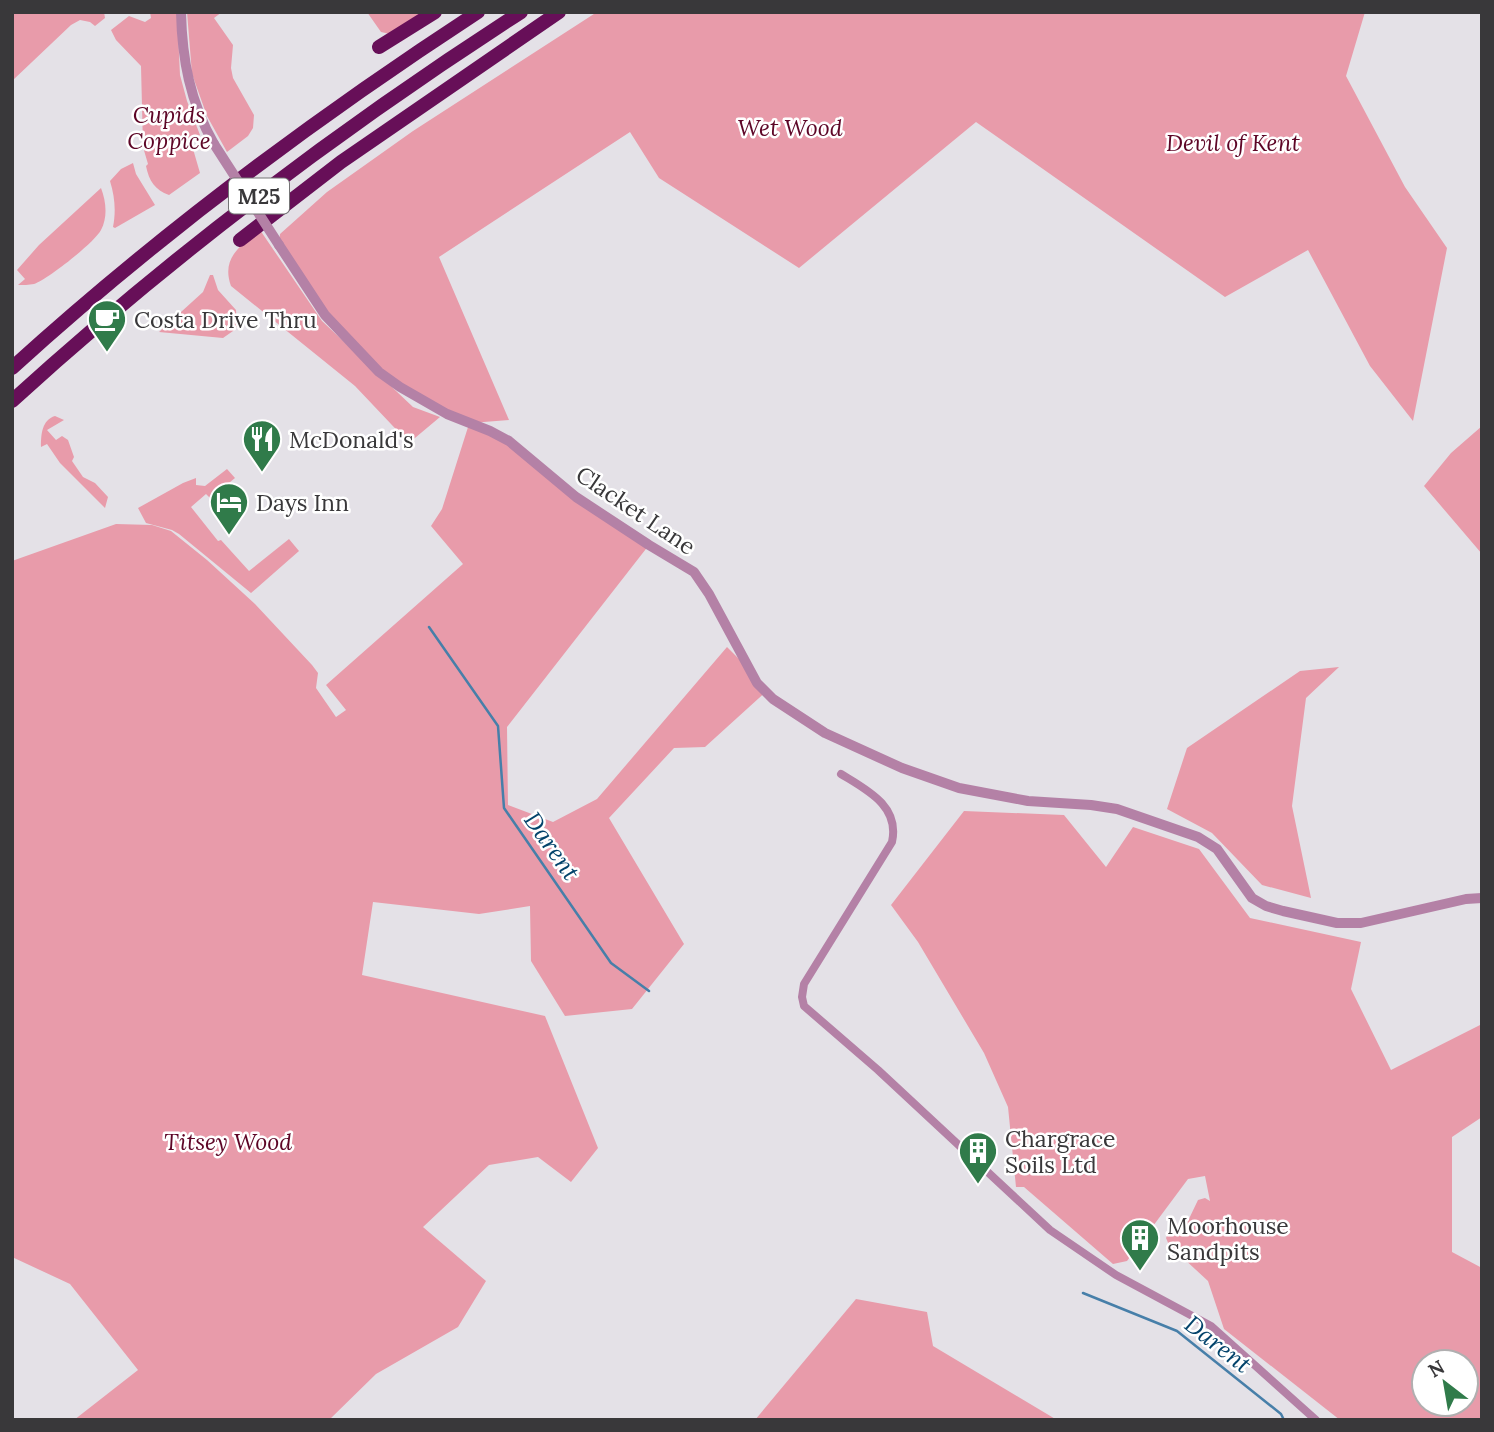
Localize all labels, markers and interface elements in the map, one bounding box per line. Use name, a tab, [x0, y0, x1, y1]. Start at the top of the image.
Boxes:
park label: Cupids Coppice	[127, 100, 211, 155]
park label: Wet Wood	[738, 113, 843, 142]
park label: Devil of Kent	[1166, 128, 1301, 157]
road number: M25	[229, 178, 289, 214]
cafe icon: Costa Drive Thru	[86, 298, 128, 353]
place label: Costa Drive Thru	[134, 305, 317, 334]
restaurant icon: McDonald's	[241, 418, 283, 473]
place label: McDonald's	[289, 425, 414, 454]
street label: Clacket Lane	[571, 459, 701, 561]
hotel icon: Days Inn	[208, 481, 250, 536]
place label: Days Inn	[256, 488, 349, 517]
water label: Darent	[517, 806, 587, 886]
place label: Chargrace Soils Ltd	[1005, 1124, 1116, 1179]
park label: Titsey Wood	[164, 1127, 292, 1156]
building icon: Chargrace Soils Ltd	[957, 1130, 999, 1185]
place label: Moorhouse Sandpits	[1167, 1211, 1289, 1266]
building icon: Moorhouse Sandpits	[1119, 1217, 1161, 1272]
water label: Darent	[1178, 1308, 1258, 1380]
north arrow	[1410, 1348, 1480, 1418]
text: N	[1424, 1354, 1449, 1382]

